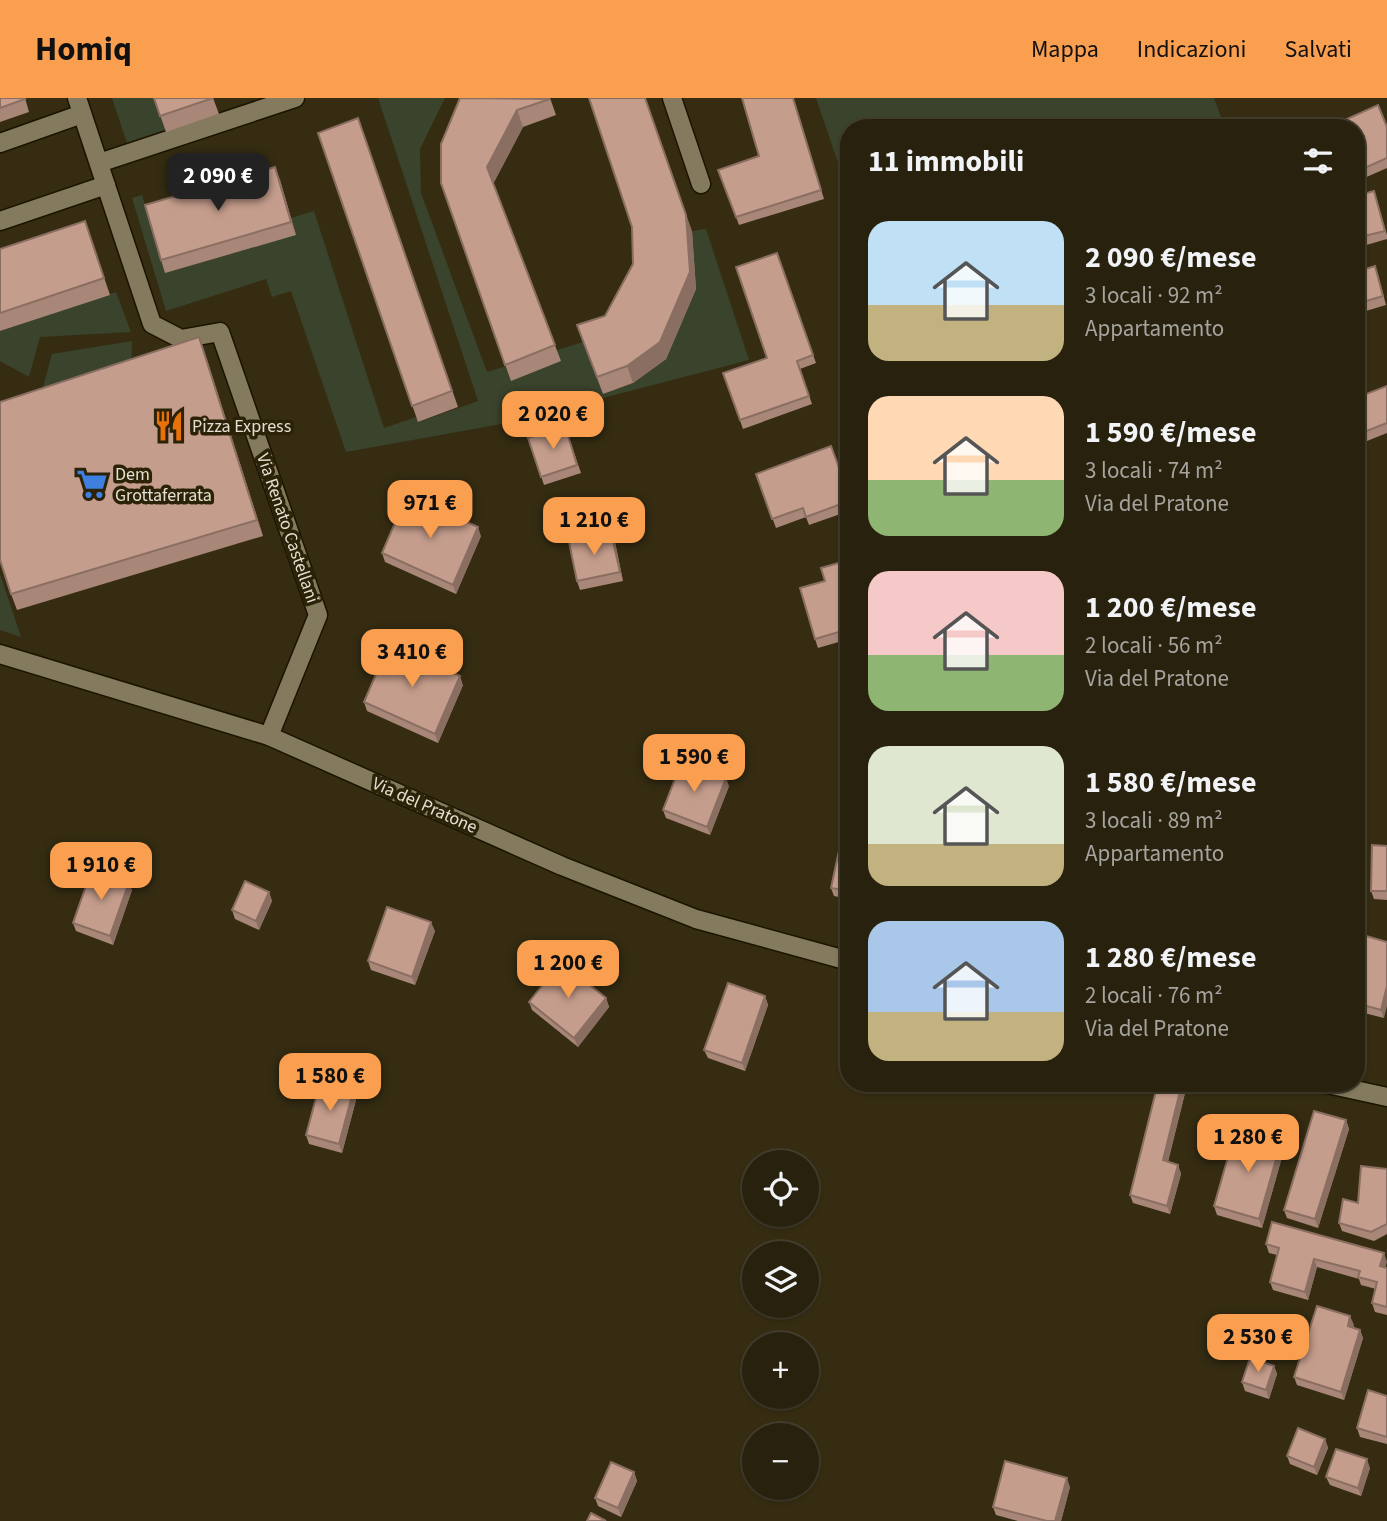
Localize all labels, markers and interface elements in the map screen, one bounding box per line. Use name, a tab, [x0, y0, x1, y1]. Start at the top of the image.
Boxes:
text: Homiq	[35, 26, 132, 73]
text: Mappa	[1031, 32, 1099, 67]
text: Indicazioni	[1137, 32, 1246, 67]
text: Salvati	[1284, 32, 1352, 67]
text: 11 immobili	[868, 140, 1024, 183]
icon: filters	[1299, 142, 1337, 180]
pin: 2 090 €	[153, 153, 283, 213]
text: 2 090 €	[183, 159, 253, 192]
text: 2 090 €/mese	[1085, 236, 1256, 279]
icon: home	[924, 249, 1008, 333]
text: 3 locali · 92 m²	[1085, 279, 1223, 312]
text: Appartamento	[1085, 312, 1224, 345]
pin: 2 020 €	[488, 392, 618, 451]
text: 2 020 €	[518, 397, 588, 430]
restaurant icon: Pizza Express	[152, 409, 186, 443]
text: 1 590 €/mese	[1085, 411, 1256, 454]
place label: Pizza Express	[192, 414, 291, 439]
icon: home	[924, 424, 1008, 508]
street label: Via Renato Castellani	[250, 450, 325, 606]
text: 3 locali · 74 m²	[1085, 454, 1223, 487]
place label: Dem Grottaferrata	[115, 462, 212, 508]
supermarket icon: Dem Grottaferrata	[75, 467, 109, 501]
pin: 971 €	[381, 480, 479, 540]
text: 971 €	[403, 486, 457, 519]
text: Via del Pratone	[1085, 487, 1229, 520]
pin: 1 210 €	[529, 498, 659, 557]
text: 1 210 €	[559, 503, 629, 536]
text: 1 200 €/mese	[1085, 586, 1256, 629]
icon: home	[924, 599, 1008, 683]
text: 2 locali · 56 m²	[1085, 629, 1223, 662]
pin: 3 410 €	[347, 630, 477, 689]
text: 3 410 €	[377, 635, 447, 668]
text: Via del Pratone	[1085, 662, 1229, 695]
pin: 1 590 €	[629, 734, 759, 794]
text: 1 590 €	[659, 740, 729, 773]
text: 1 580 €/mese	[1085, 761, 1256, 804]
street label: Via del Pratone	[368, 771, 481, 840]
icon: home	[924, 774, 1008, 858]
text: 3 locali · 89 m²	[1085, 804, 1223, 837]
text: Appartamento	[1085, 837, 1224, 870]
pin: 1 910 €	[36, 842, 166, 902]
text: 1 910 €	[66, 848, 136, 881]
text: 1 280 €/mese	[1085, 936, 1256, 979]
pin: 1 200 €	[503, 940, 633, 1000]
text: 1 200 €	[533, 946, 603, 979]
icon: home	[924, 949, 1008, 1033]
text: 2 locali · 76 m²	[1085, 979, 1223, 1012]
text: Via del Pratone	[1085, 1012, 1229, 1045]
pin: 1 580 €	[265, 1054, 395, 1113]
text: 1 580 €	[295, 1059, 365, 1092]
pin: 1 280 €	[1183, 1114, 1313, 1174]
text: 1 280 €	[1213, 1120, 1283, 1153]
map controls	[742, 1150, 819, 1500]
button: locate	[742, 1150, 819, 1227]
button: layers	[742, 1241, 819, 1318]
pin: 2 530 €	[1193, 1314, 1323, 1374]
text: 2 530 €	[1223, 1320, 1293, 1353]
button: +	[742, 1332, 819, 1409]
button: −	[742, 1423, 819, 1500]

